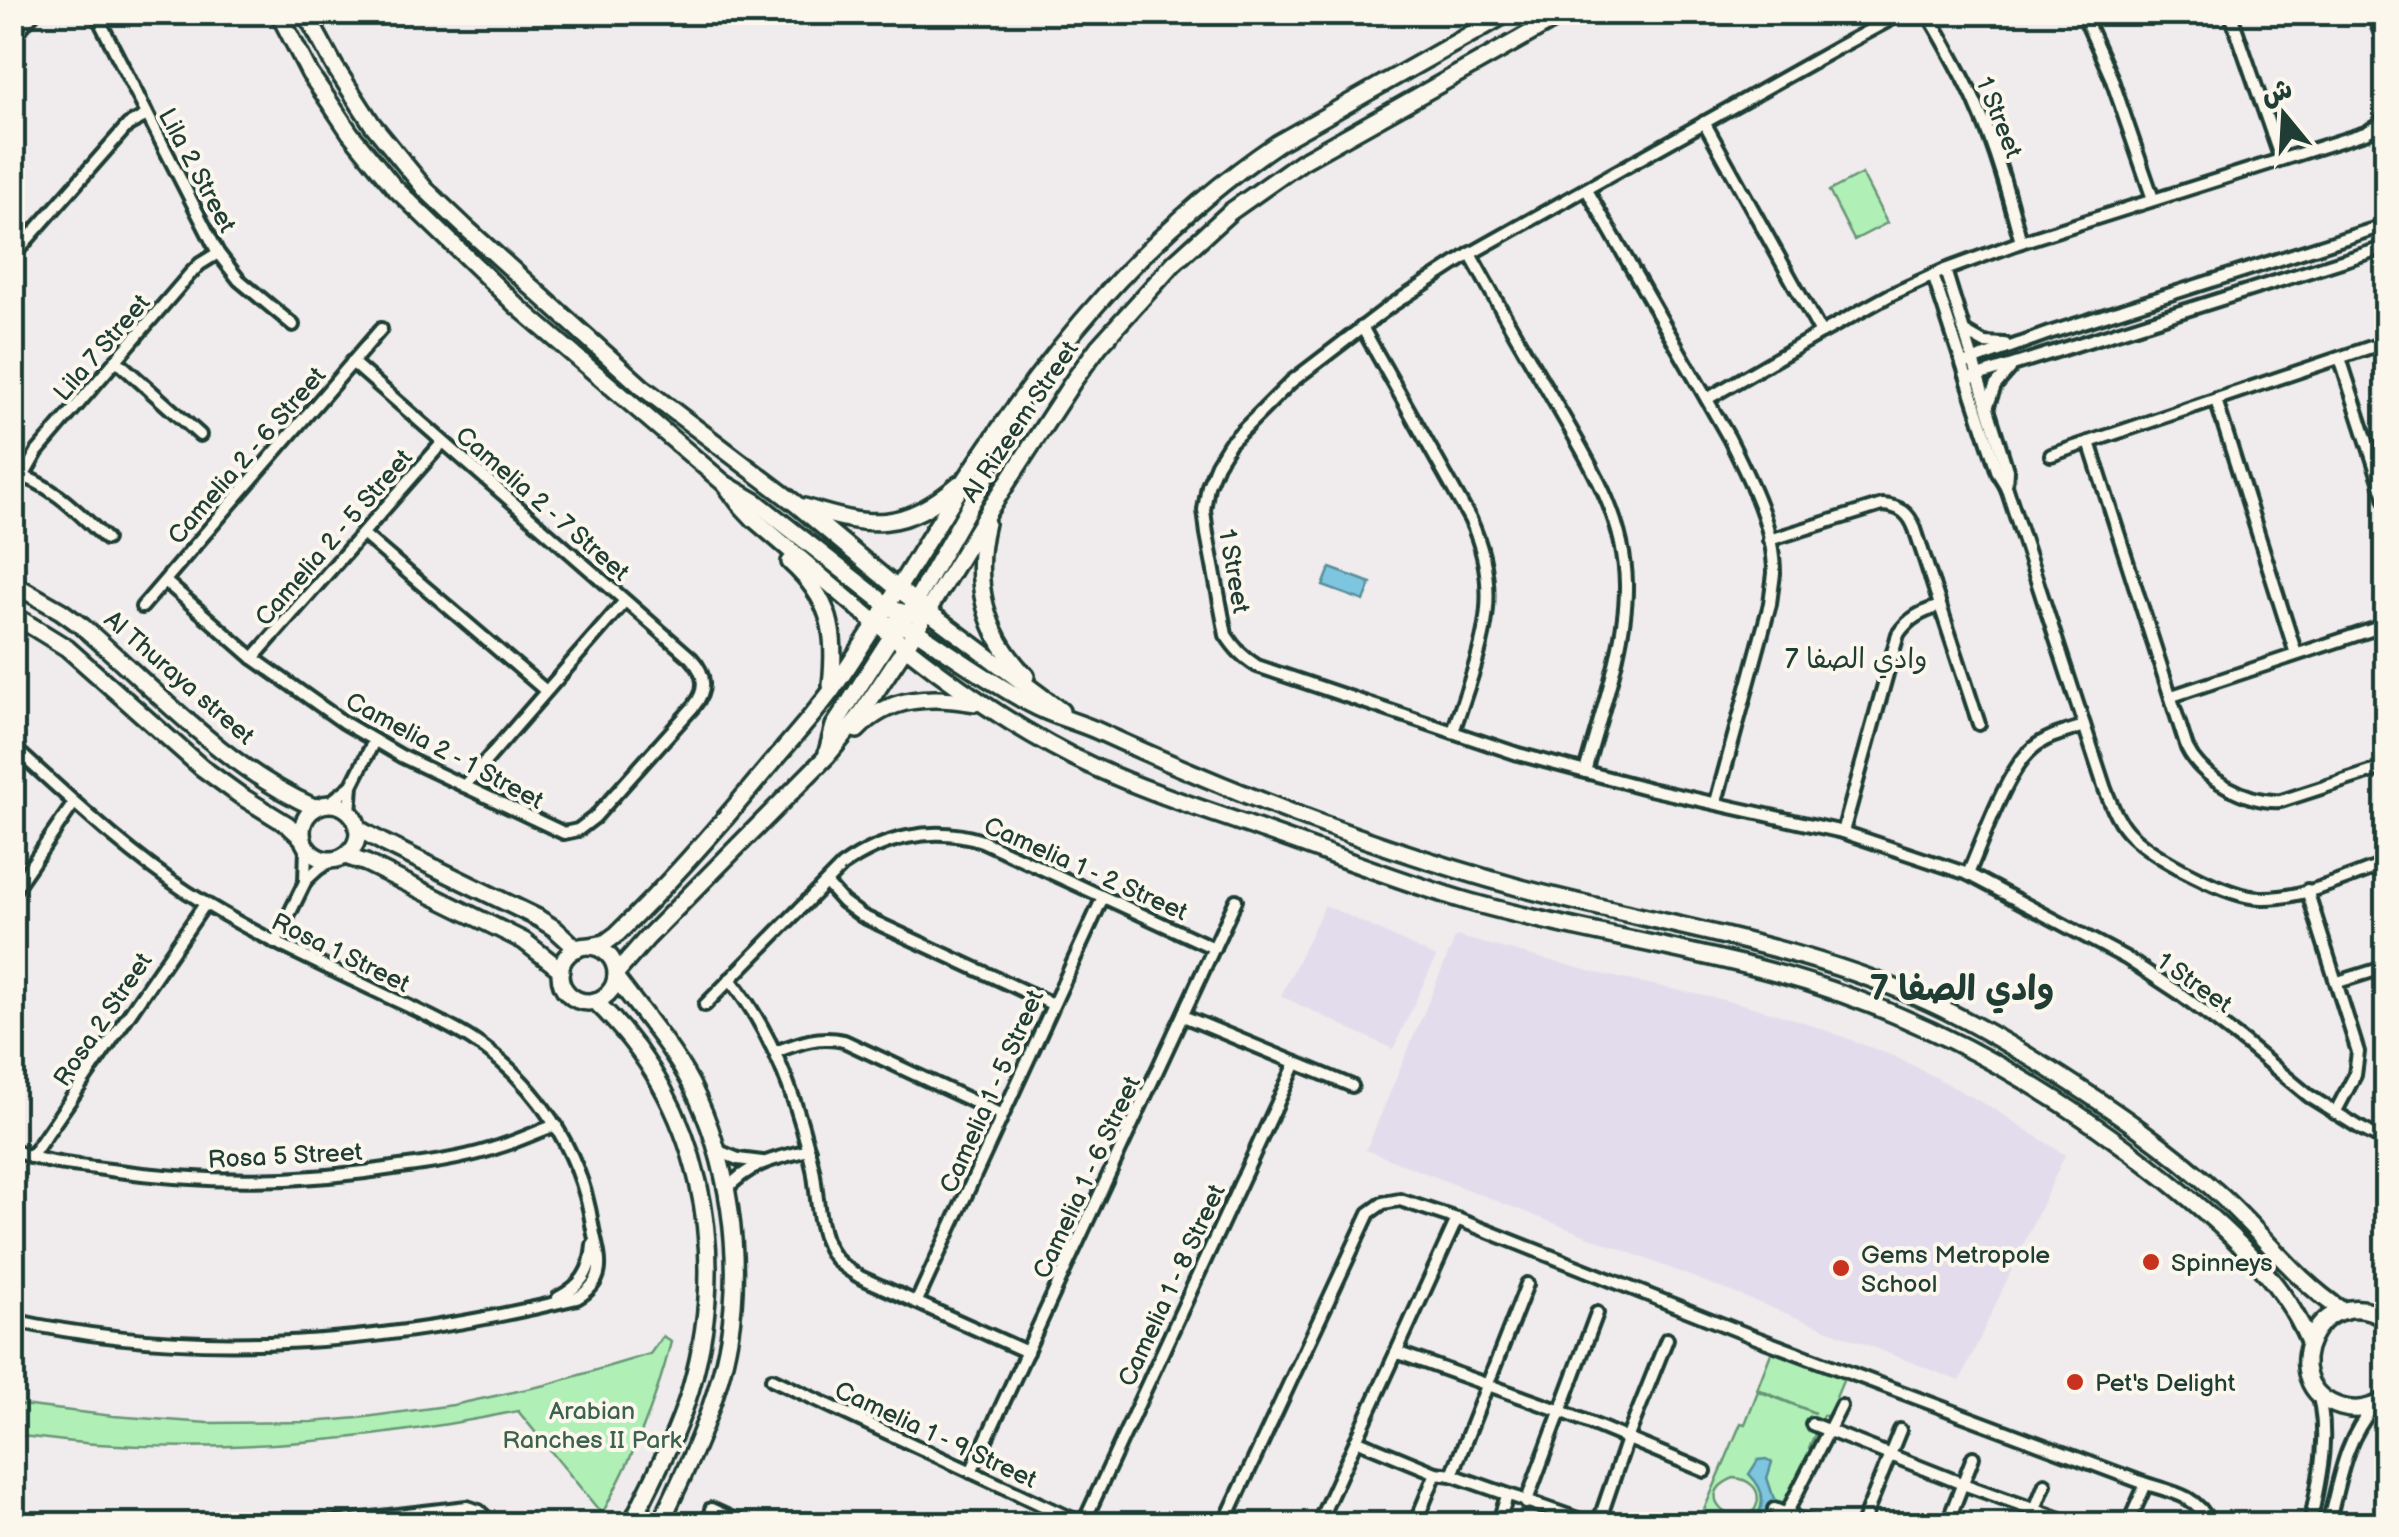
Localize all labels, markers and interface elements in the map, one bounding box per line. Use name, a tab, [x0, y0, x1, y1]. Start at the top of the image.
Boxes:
north arrow	[2234, 65, 2334, 165]
text: ش	[2257, 72, 2296, 113]
street label: 1 Street	[1968, 73, 2029, 163]
street label: Lila 2 Street	[151, 103, 242, 238]
street label: Lila 7 Street	[47, 288, 157, 408]
street label: Al Rizeem Street	[955, 335, 1086, 508]
street label: Camelia 2 - 6 Street	[162, 361, 333, 551]
street label: Camelia 2 - 7 Street	[449, 420, 636, 588]
street label: Camelia 2 - 5 Street	[249, 443, 420, 633]
street label: 1 Street	[1211, 527, 1256, 616]
street label: Al Thuraya street	[98, 604, 261, 752]
district label: وادي الصفا 7	[1785, 643, 1927, 679]
street label: Camelia 2 - 1 Street	[340, 686, 549, 817]
street label: Camelia 1 - 2 Street	[979, 811, 1192, 928]
street label: Rosa 1 Street	[266, 907, 415, 1000]
street label: 1 Street	[2151, 946, 2238, 1020]
street label: Rosa 2 Street	[47, 947, 160, 1093]
district label: وادي الصفا 7	[1870, 968, 2054, 1014]
street label: Camelia 1 - 5 Street	[934, 985, 1051, 1198]
street label: Camelia 1 - 6 Street	[1027, 1071, 1148, 1284]
street label: Rosa 5 Street	[207, 1137, 363, 1176]
street label: Camelia 1 - 8 Street	[1112, 1179, 1233, 1392]
place label: Gems Metropole School	[1861, 1240, 2050, 1300]
place label: Spinneys	[2171, 1248, 2273, 1279]
marker: Spinneys	[2140, 1251, 2162, 1273]
marker: Gems Metropole School	[1830, 1257, 1852, 1279]
place label: Pet's Delight	[2095, 1368, 2236, 1399]
marker: Pet's Delight	[2064, 1371, 2086, 1393]
street label: Camelia 1 - 9 Street	[829, 1375, 1042, 1496]
park label: Arabian Ranches II Park	[502, 1396, 682, 1456]

